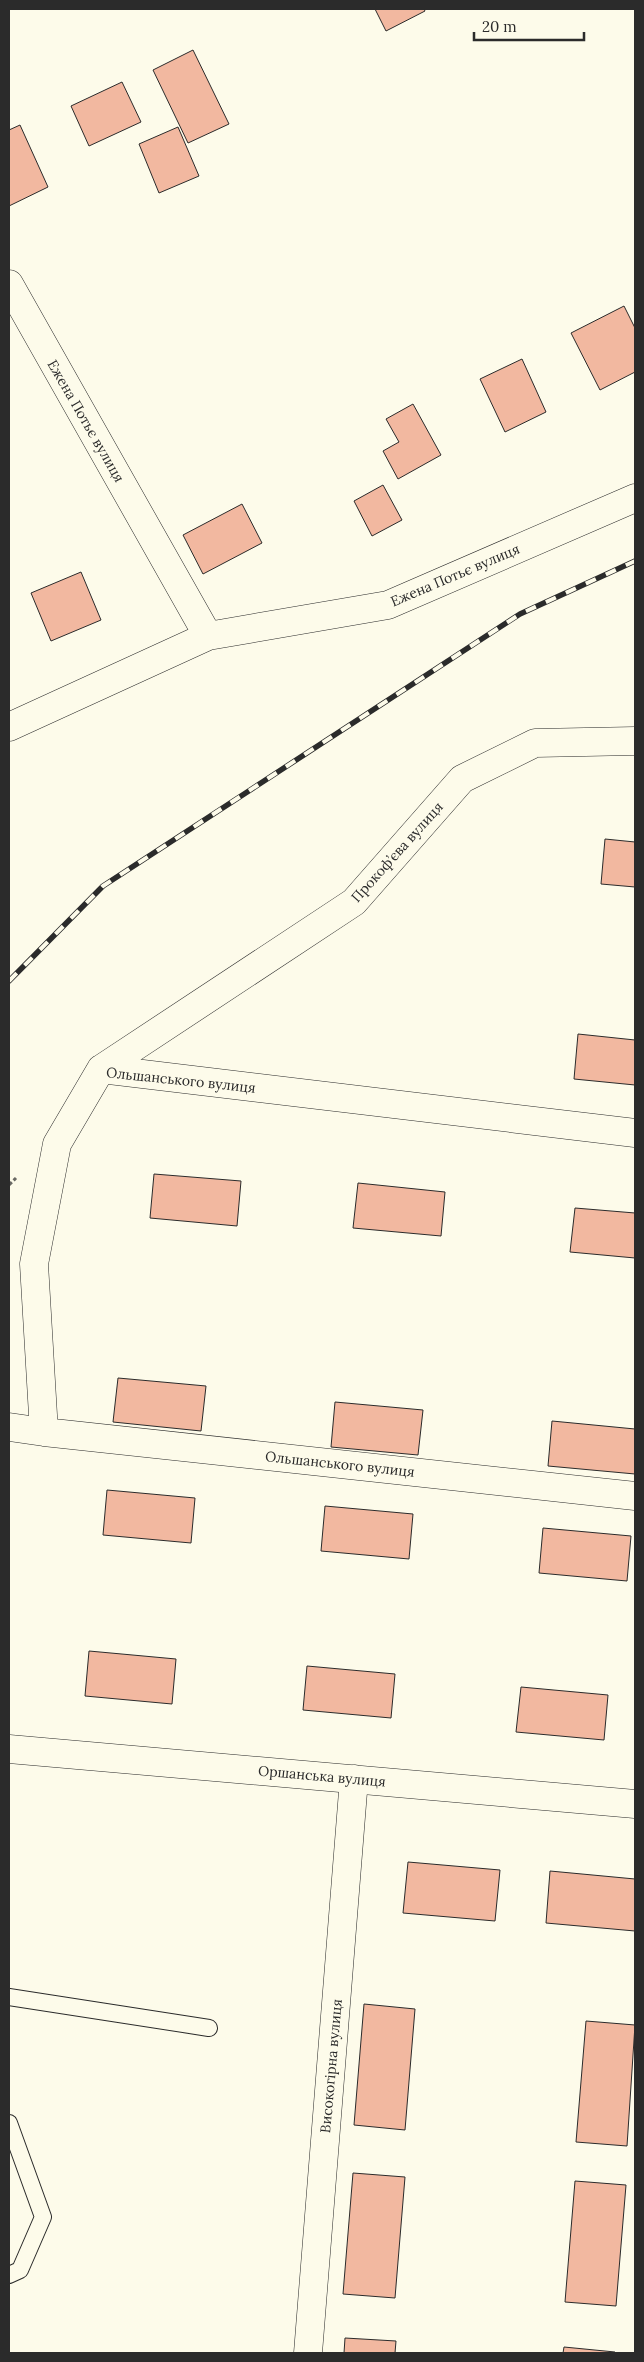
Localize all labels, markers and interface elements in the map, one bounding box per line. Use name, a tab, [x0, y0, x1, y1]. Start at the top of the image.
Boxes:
scale bar	[474, 10, 584, 42]
text: 20 m	[482, 17, 517, 36]
street label: Ежена Потьє вулиця	[44, 357, 128, 485]
street label: Ежена Потьє вулиця	[388, 540, 522, 610]
street label: Прокоф’єва вулиця	[347, 798, 447, 906]
street label: Ольшанського вулиця	[105, 1063, 257, 1097]
street label: Ольшанського вулиця	[264, 1447, 416, 1481]
street label: Оршанська вулиця	[257, 1761, 387, 1791]
street label: Високогірна вулиця	[316, 1998, 346, 2134]

